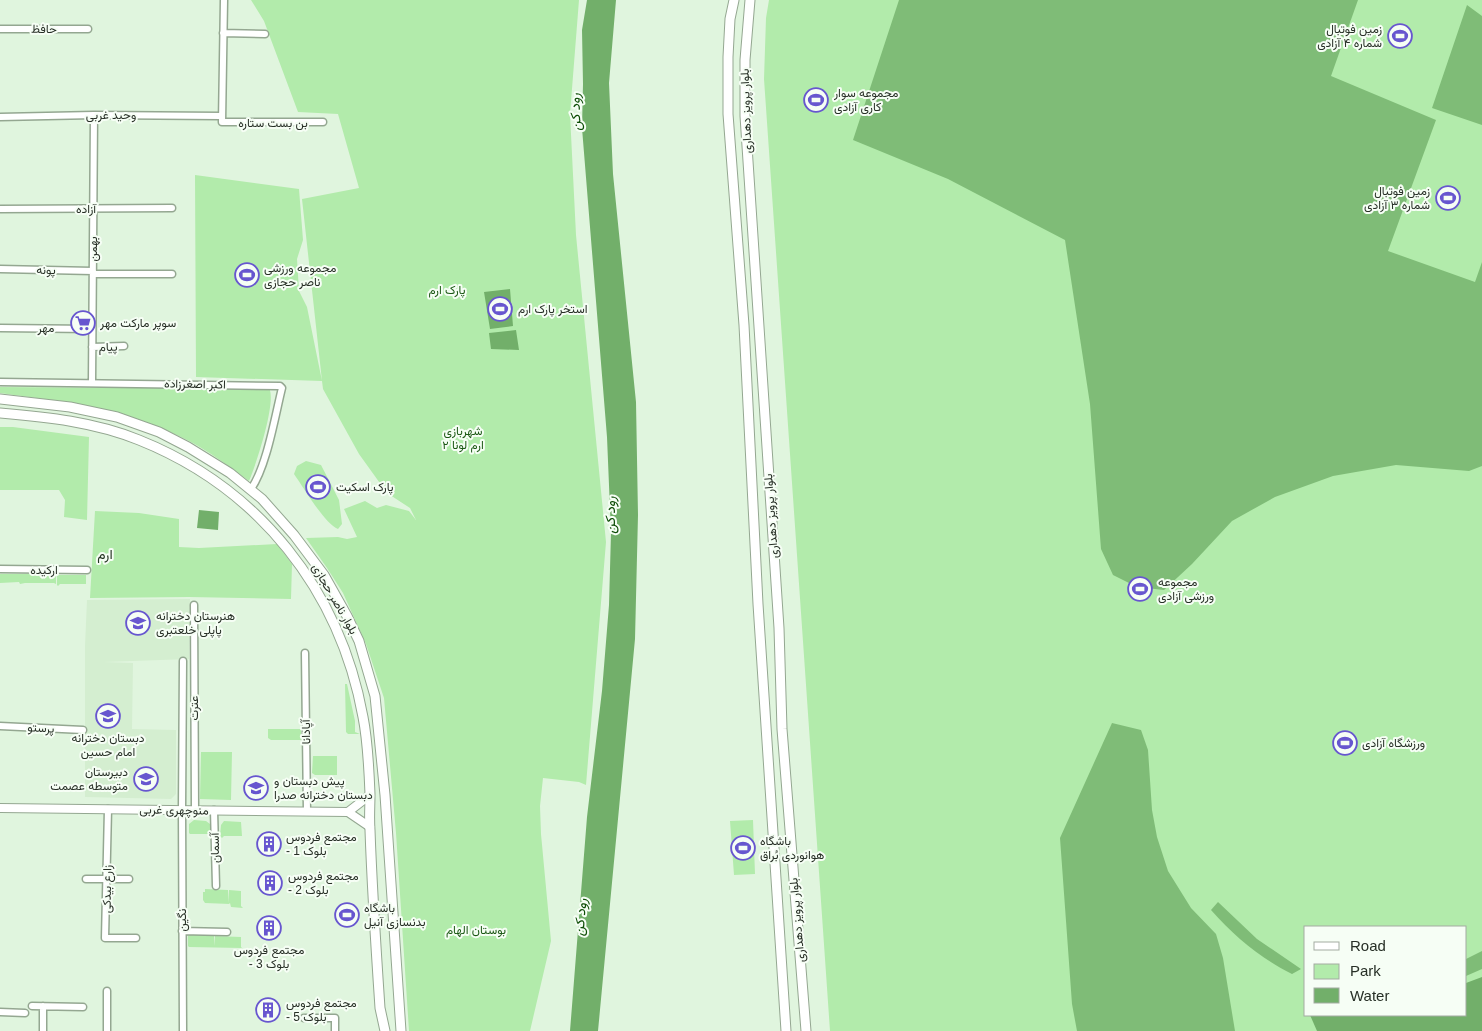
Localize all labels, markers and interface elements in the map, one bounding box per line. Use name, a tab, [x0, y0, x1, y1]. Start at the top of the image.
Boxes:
street label: حافظ	[31, 22, 57, 36]
place label: زمین فوتبال شماره ۴ آزادی	[1317, 22, 1382, 51]
sports icon: زمین فوتبال شماره ۴ آزادی	[1387, 23, 1413, 49]
street label: بلوار پرویز دهداری	[738, 68, 755, 154]
place label: مجموعه سوار کاری آزادی	[833, 86, 898, 115]
sports icon: مجموعه سوار کاری آزادی	[803, 87, 829, 113]
water label: رود کن	[566, 93, 585, 131]
street label: وحید غربی	[86, 108, 136, 123]
street label: بن بست ستاره	[238, 116, 308, 131]
place label: زمین فوتبال شماره ۳ آزادی	[1364, 184, 1430, 213]
sports icon: زمین فوتبال شماره ۳ آزادی	[1435, 185, 1461, 211]
street label: آزاده	[76, 202, 97, 217]
street label: بهمن	[86, 236, 101, 262]
place label: مجموعه ورزشی ناصر حجازی	[264, 261, 336, 290]
sports icon: مجموعه ورزشی ناصر حجازی	[234, 262, 260, 288]
street label: پونه	[36, 263, 56, 278]
park label: پارک ارم	[429, 283, 466, 298]
sports icon: استخر پارک ارم	[487, 296, 513, 322]
place label: استخر پارک ارم	[518, 302, 588, 317]
supermarket icon: سوپر مارکت مهر	[70, 310, 96, 336]
place label: سوپر مارکت مهر	[99, 316, 176, 331]
street label: مهر	[36, 321, 55, 336]
street label: پیام	[98, 340, 118, 355]
street label: اکبر اصغرزاده	[164, 376, 226, 393]
park label: شهربازی ارم لونا ۲	[442, 424, 484, 453]
street label: بلوار پرویز دهداری	[761, 473, 782, 559]
sports icon: پارک اسکیت	[305, 474, 331, 500]
place label: پارک اسکیت	[336, 480, 394, 495]
water label: رود کن	[602, 496, 619, 534]
district label: ارم	[97, 546, 113, 563]
street label: بلوار ناصر حجازی	[308, 561, 361, 637]
street label: ارکیده	[30, 563, 58, 578]
place label: مجموعه ورزشی آزادی	[1158, 575, 1214, 604]
sports icon: مجموعه ورزشی آزادی	[1127, 576, 1153, 602]
place label: هنرستان دخترانه پاپلی خلعتبری	[156, 609, 235, 638]
school or university icon: هنرستان دخترانه پاپلی خلعتبری	[125, 610, 151, 636]
street label: عترت	[187, 696, 202, 720]
school or university icon: دبستان دخترانه امام حسین	[95, 703, 121, 729]
street label: آپادانا	[299, 718, 314, 744]
street label: پرستو	[27, 720, 55, 737]
sports icon: ورزشگاه آزادی	[1332, 730, 1358, 756]
place label: دبستان دخترانه امام حسین	[72, 731, 145, 760]
place label: ورزشگاه آزادی	[1362, 736, 1425, 751]
place label: دبیرستان متوسطه عصمت	[50, 765, 128, 794]
school or university icon: دبیرستان متوسطه عصمت	[133, 766, 159, 792]
place label: پیش دبستان و دبستان دخترانه صدرا	[274, 774, 373, 803]
school or university icon: پیش دبستان و دبستان دخترانه صدرا	[243, 775, 269, 801]
street label: منوچهری غربی	[139, 802, 209, 819]
place label: مجتمع فردوس - بلوک 1	[286, 830, 357, 859]
street label: آسمان	[208, 831, 222, 863]
building icon: مجتمع فردوس - بلوک 1	[256, 831, 282, 857]
place label: باشگاه هوانوردی بُراق	[760, 834, 824, 863]
sports icon: باشگاه هوانوردی بُراق	[730, 835, 756, 861]
street label: زارع بیدکی	[100, 865, 116, 913]
place label: مجتمع فردوس - بلوک 2	[288, 869, 359, 898]
building icon: مجتمع فردوس - بلوک 2	[257, 870, 283, 896]
street label: بلوار پرویز دهداری	[786, 877, 809, 963]
water label: رود کن	[570, 897, 591, 937]
place label: باشگاه بدنسازی آنیل	[364, 901, 426, 930]
sports icon: باشگاه بدنسازی آنیل	[334, 902, 360, 928]
street label: نگین	[175, 909, 190, 931]
building icon: مجتمع فردوس - بلوک 3	[256, 915, 282, 941]
park label: بوستان الهام	[446, 923, 506, 938]
legend	[1304, 926, 1467, 1016]
text: Road	[1350, 937, 1386, 954]
place label: مجتمع فردوس - بلوک 3	[234, 943, 304, 972]
text: Park	[1350, 962, 1381, 979]
text: Water	[1350, 987, 1389, 1004]
place label: مجتمع فردوس - بلوک 5	[286, 996, 357, 1025]
building icon: مجتمع فردوس - بلوک 5	[255, 997, 281, 1023]

